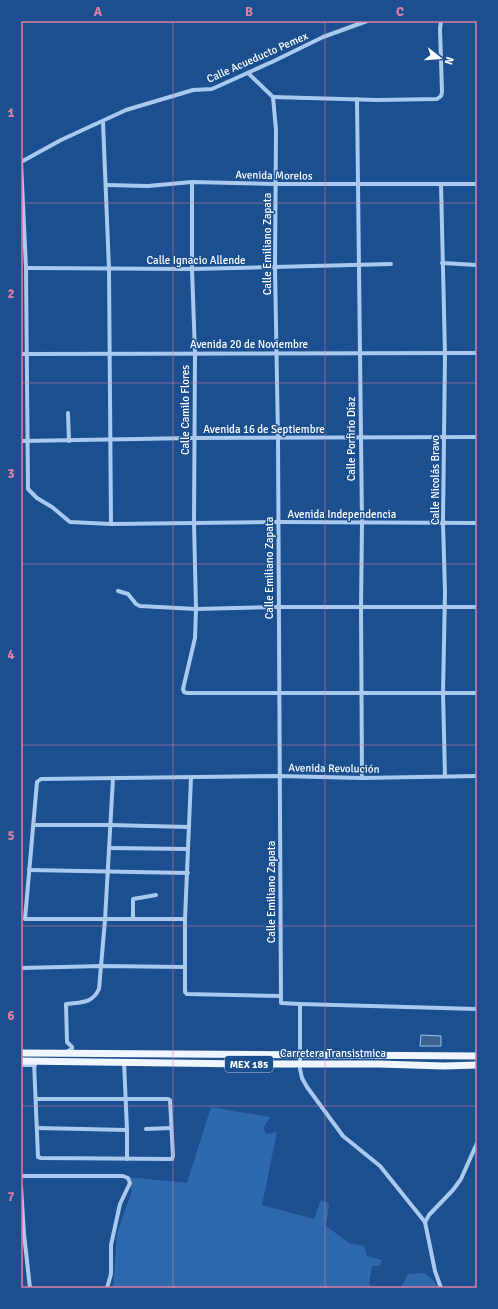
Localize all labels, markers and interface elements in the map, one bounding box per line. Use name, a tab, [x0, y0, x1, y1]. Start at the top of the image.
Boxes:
text: A	[94, 4, 103, 20]
text: B	[245, 4, 253, 20]
text: C	[396, 4, 404, 20]
street label: Calle Acueducto Pemex	[205, 29, 310, 86]
north arrow	[420, 38, 460, 78]
text: N	[442, 55, 456, 66]
text: 1	[7, 105, 15, 121]
street label: Avenida Morelos	[235, 168, 313, 183]
street label: Calle Emiliano Zapata	[261, 192, 274, 295]
street label: Calle Ignacio Allende	[147, 254, 245, 267]
text: 2	[7, 286, 15, 302]
street label: Avenida 20 de Noviembre	[190, 338, 308, 351]
street label: Calle Camilo Flores	[179, 365, 192, 455]
street label: Calle Porfirio Díaz	[345, 397, 358, 481]
street label: Avenida 16 de Septiembre	[203, 423, 325, 436]
street label: Calle Nicolás Bravo	[429, 435, 442, 525]
text: 3	[7, 466, 15, 482]
street label: Avenida Independencia	[288, 508, 397, 521]
street label: Calle Emiliano Zapata	[263, 516, 276, 619]
text: 4	[7, 647, 15, 663]
street label: Avenida Revolución	[288, 761, 380, 776]
text: 5	[7, 828, 15, 844]
street label: Calle Emiliano Zapata	[265, 840, 278, 943]
text: 6	[7, 1008, 15, 1024]
street label: Carretera Transistmica	[280, 1047, 387, 1060]
road number: MEX 185	[225, 1056, 273, 1072]
text: 7	[7, 1189, 15, 1205]

